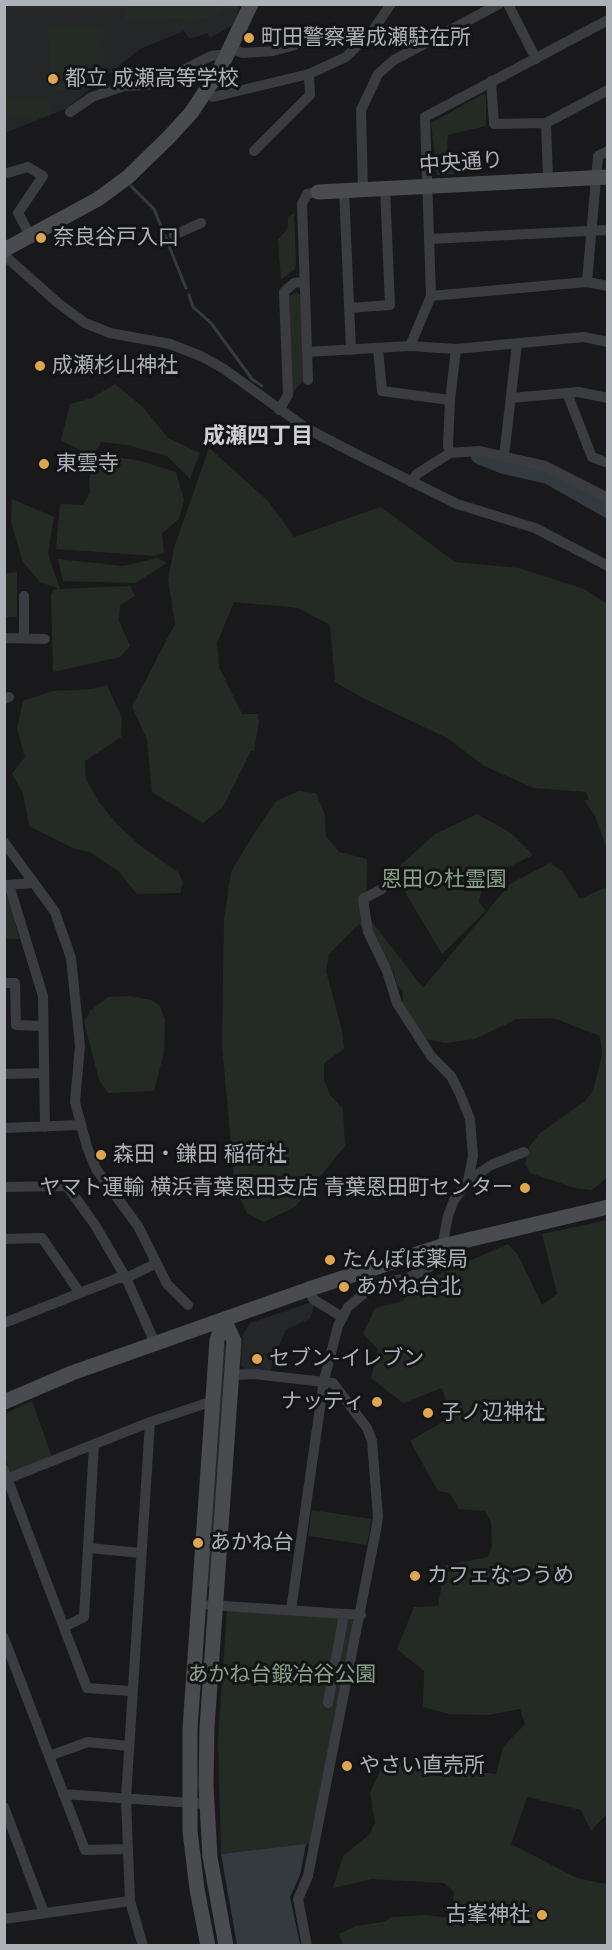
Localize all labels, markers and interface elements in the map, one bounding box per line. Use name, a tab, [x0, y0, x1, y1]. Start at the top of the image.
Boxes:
place label: 町田警察署成瀬駐在所	[261, 25, 471, 51]
marker: 町田警察署成瀬駐在所	[242, 31, 256, 45]
place label: 都立 成瀬高等学校	[65, 66, 239, 92]
marker: 都立 成瀬高等学校	[46, 72, 60, 86]
street label: 中央通り	[418, 148, 504, 178]
place label: 奈良谷戸入口	[53, 225, 179, 251]
marker: 奈良谷戸入口	[34, 231, 48, 245]
place label: 成瀬杉山神社	[52, 353, 178, 379]
marker: 成瀬杉山神社	[33, 359, 47, 373]
district label: 成瀬四丁目	[203, 423, 313, 449]
place label: 東雲寺	[56, 451, 119, 477]
marker: 東雲寺	[37, 457, 51, 471]
park label: 恩田の杜霊園	[381, 867, 507, 893]
place label: 森田・鎌田 稲荷社	[113, 1142, 287, 1168]
marker: 森田・鎌田 稲荷社	[94, 1148, 108, 1162]
place label: ヤマト運輸 横浜青葉恩田支店 青葉恩田町センター	[40, 1175, 513, 1201]
marker: ヤマト運輸 横浜青葉恩田支店 青葉恩田町センター	[518, 1181, 532, 1195]
place label: たんぽぽ薬局	[342, 1247, 468, 1273]
marker: たんぽぽ薬局	[323, 1253, 337, 1267]
place label: あかね台北	[356, 1274, 461, 1300]
marker: あかね台北	[337, 1280, 351, 1294]
place label: セブン-イレブン	[269, 1346, 424, 1372]
marker: セブン-イレブン	[250, 1352, 264, 1366]
place label: ナッティ	[281, 1389, 365, 1415]
marker: ナッティ	[370, 1395, 384, 1409]
place label: 子ノ辺神社	[440, 1400, 545, 1426]
marker: 子ノ辺神社	[421, 1406, 435, 1420]
place label: あかね台	[210, 1530, 294, 1556]
marker: あかね台	[191, 1536, 205, 1550]
place label: カフェなつうめ	[427, 1563, 574, 1589]
marker: カフェなつうめ	[408, 1569, 422, 1583]
park label: あかね台鍛冶谷公園	[188, 1662, 376, 1688]
place label: やさい直売所	[359, 1753, 485, 1779]
marker: やさい直売所	[340, 1759, 354, 1773]
place label: 古峯神社	[446, 1902, 530, 1928]
marker: 古峯神社	[535, 1908, 549, 1922]

